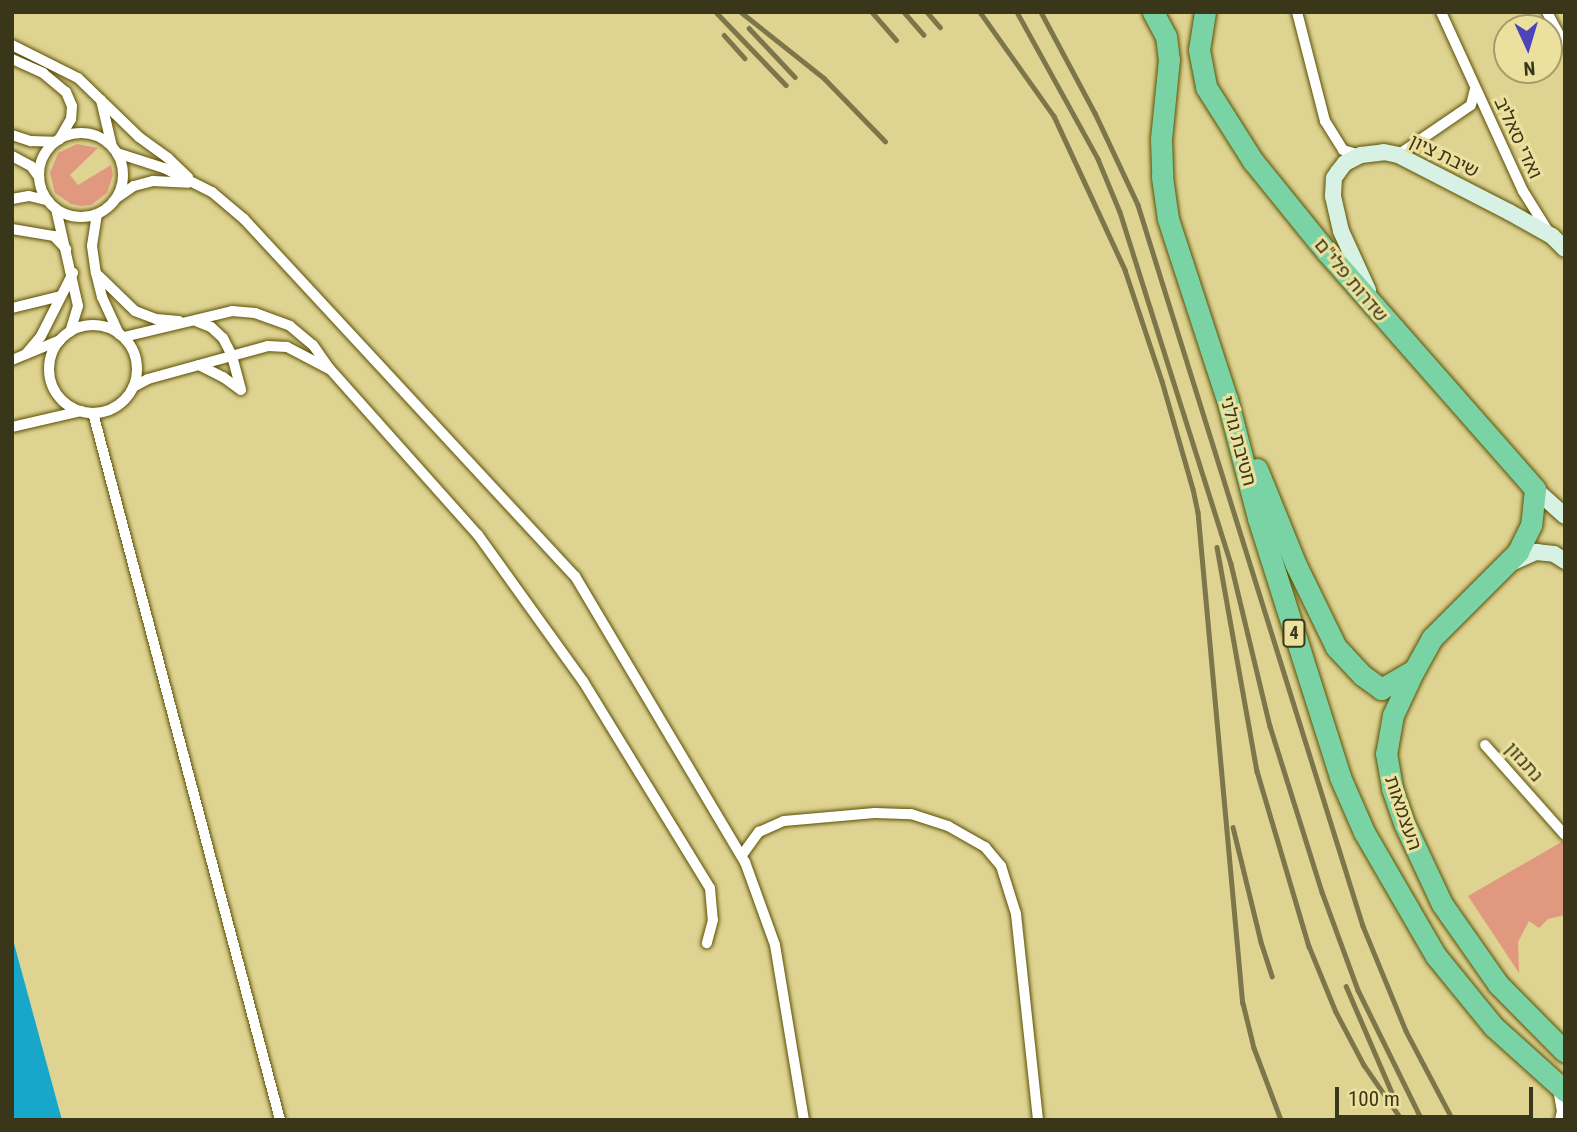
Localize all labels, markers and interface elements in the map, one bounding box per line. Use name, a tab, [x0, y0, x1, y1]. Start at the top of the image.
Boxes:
north arrow	[1493, 14, 1563, 84]
text: N	[1523, 57, 1536, 80]
street label: ואדי סאליב	[1489, 94, 1547, 182]
street label: שיבת ציון	[1406, 129, 1482, 183]
street label: שדרות פלי"ם	[1309, 233, 1393, 327]
street label: חטיבת גולני	[1215, 393, 1261, 489]
road number: 4	[1282, 618, 1306, 648]
street label: נתנזון	[1500, 737, 1548, 787]
street label: העצמאות	[1380, 773, 1426, 853]
scale bar	[1339, 1072, 1537, 1116]
text: 100 m	[1348, 1087, 1400, 1111]

